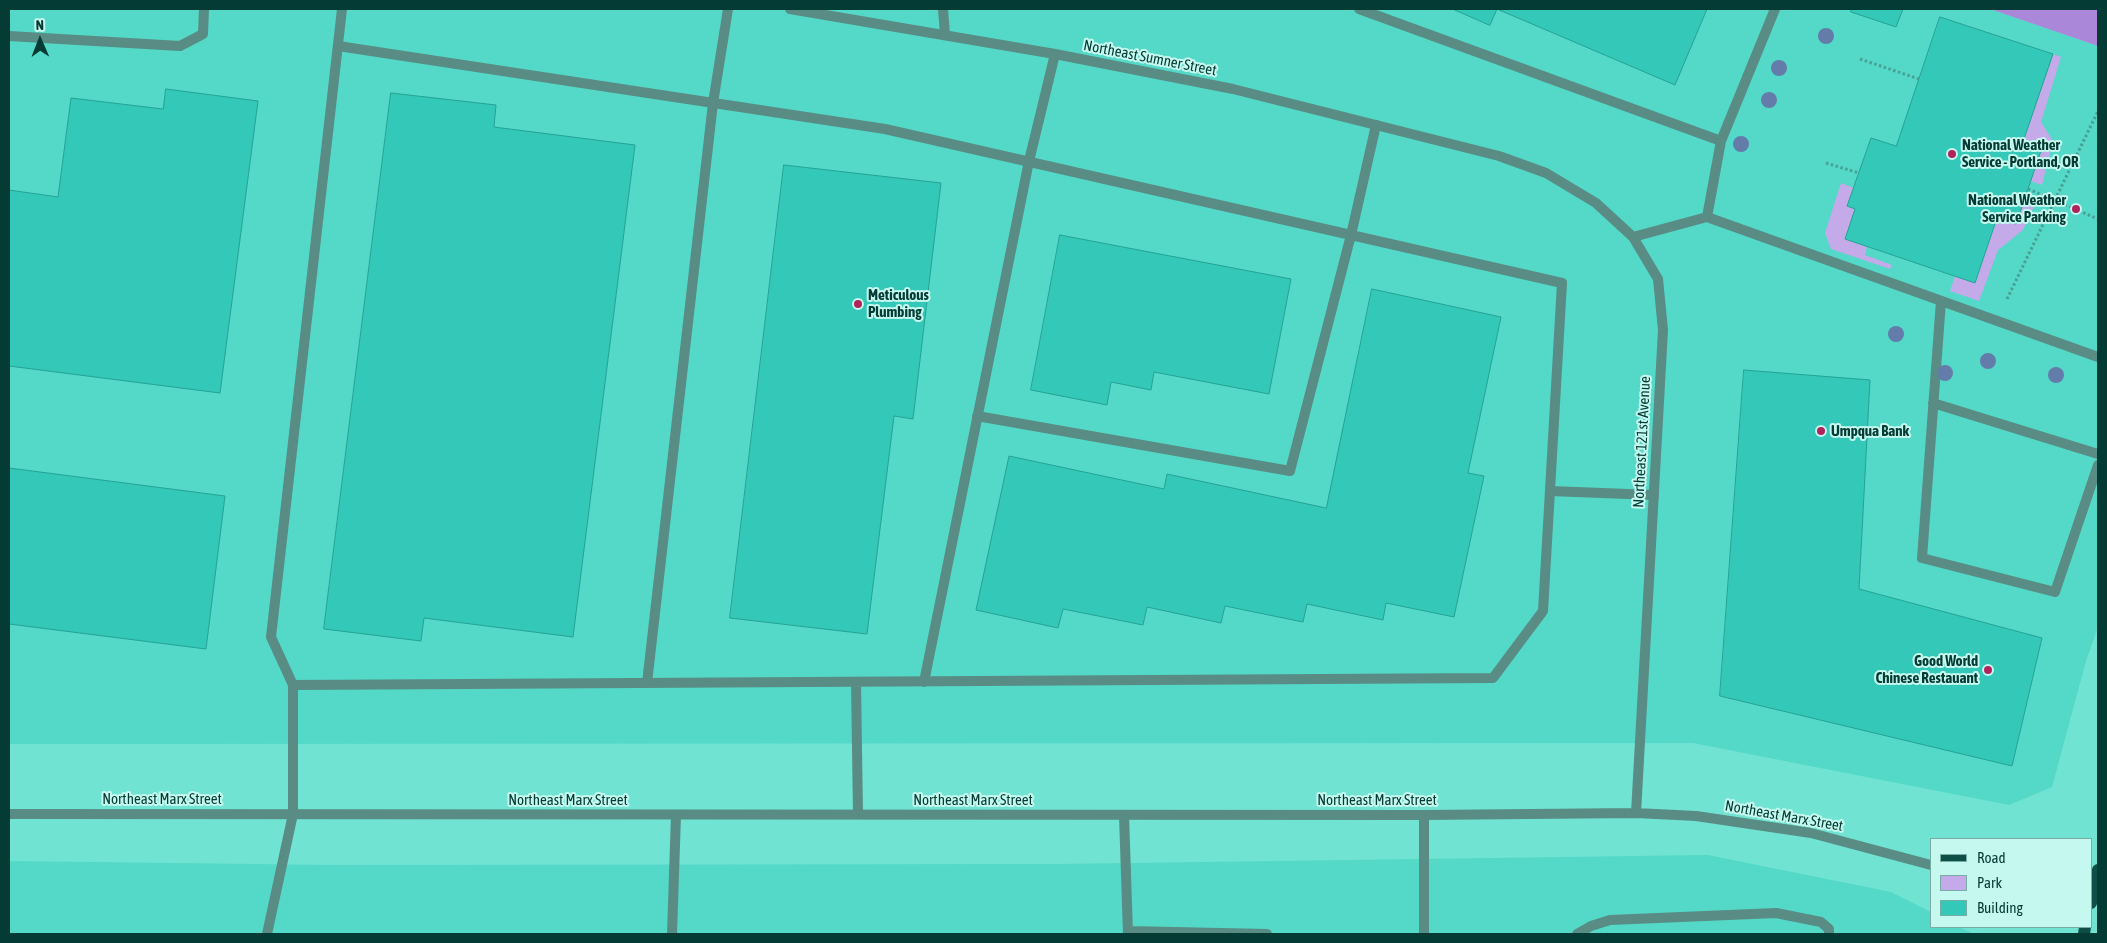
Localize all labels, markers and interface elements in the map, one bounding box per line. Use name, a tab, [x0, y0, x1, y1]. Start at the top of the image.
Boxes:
north arrow	[15, 15, 65, 65]
text: N	[35, 17, 44, 33]
street label: Northeast Sumner Street	[1082, 36, 1218, 80]
place label: National Weather Service - Portland, OR	[1962, 136, 2079, 171]
marker: National Weather Service - Portland, OR	[1946, 148, 1958, 160]
place label: National Weather Service Parking	[1968, 191, 2066, 226]
marker: National Weather Service Parking	[2070, 203, 2082, 215]
place label: Meticulous Plumbing	[868, 286, 929, 321]
marker: Meticulous Plumbing	[852, 298, 864, 310]
street label: Northeast 121st Avenue	[1630, 376, 1654, 508]
place label: Umpqua Bank	[1831, 422, 1909, 440]
marker: Umpqua Bank	[1815, 425, 1827, 437]
place label: Good World Chinese Restauant	[1876, 652, 1978, 687]
marker: Good World Chinese Restauant	[1982, 664, 1994, 676]
street label: Northeast Marx Street	[102, 790, 222, 808]
street label: Northeast Marx Street	[508, 791, 628, 809]
street label: Northeast Marx Street	[913, 791, 1033, 809]
street label: Northeast Marx Street	[1317, 791, 1437, 809]
street label: Northeast Marx Street	[1723, 797, 1845, 835]
legend	[1930, 838, 2092, 928]
text: Road	[1977, 849, 2006, 866]
text: Park	[1977, 874, 2002, 891]
text: Building	[1977, 899, 2023, 916]

